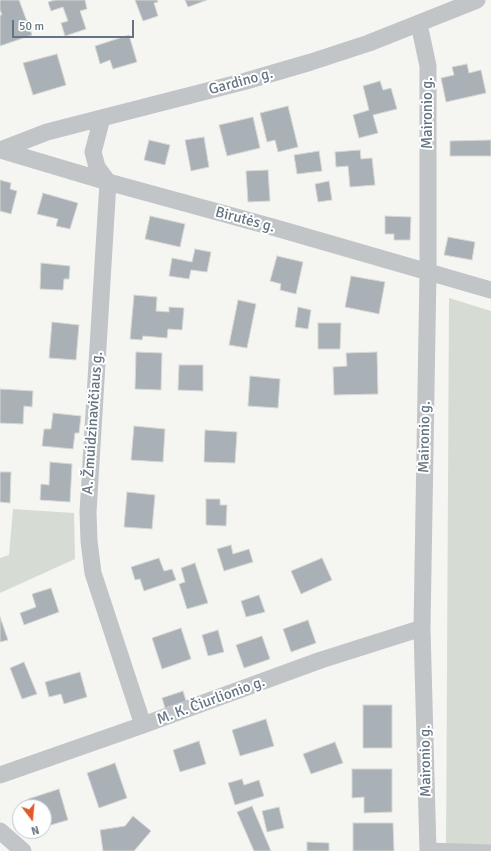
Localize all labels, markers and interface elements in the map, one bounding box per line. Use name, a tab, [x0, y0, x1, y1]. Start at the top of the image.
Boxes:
scale bar	[14, 12, 136, 38]
text: 50 m	[19, 19, 44, 34]
street label: Gardino g.	[207, 65, 275, 99]
street label: Maironio g.	[419, 77, 437, 149]
street label: Birutės g.	[213, 203, 277, 237]
street label: A. Žmuidzinavičiaus g.	[79, 351, 107, 495]
street label: Maironio g.	[415, 401, 435, 473]
street label: M. K. Čiurlionio g.	[154, 673, 268, 729]
street label: Maironio g.	[416, 725, 436, 797]
north arrow	[12, 799, 52, 839]
text: N	[30, 823, 41, 837]

